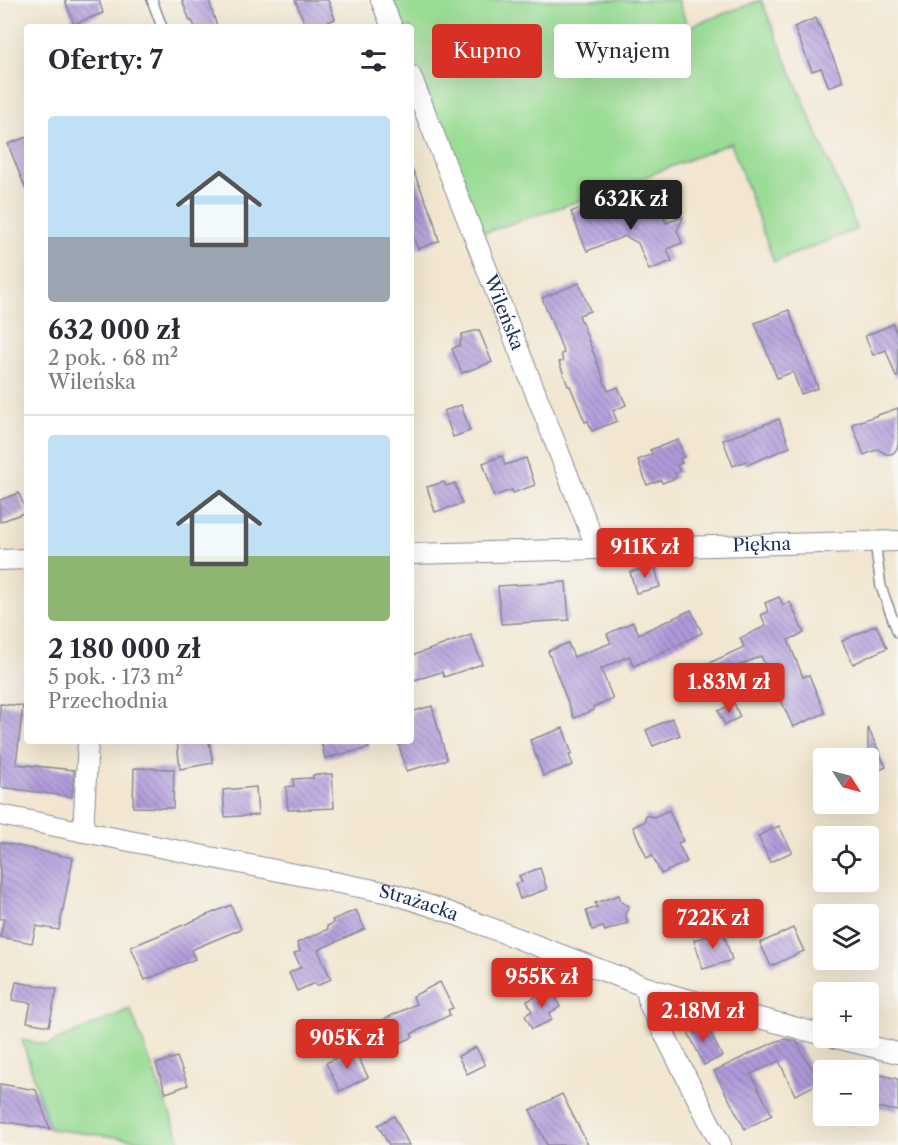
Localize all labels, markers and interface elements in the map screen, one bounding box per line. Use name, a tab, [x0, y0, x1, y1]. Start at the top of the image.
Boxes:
chip: Kupno	[432, 24, 542, 78]
chip: Wynajem	[554, 24, 691, 78]
text: Oferty: 7	[48, 44, 163, 76]
icon: filters	[357, 44, 390, 77]
icon: home	[165, 155, 273, 263]
pin: 632K zł	[576, 180, 686, 231]
text: 632K zł	[594, 187, 668, 211]
street label: Wileńska	[479, 271, 529, 354]
text: 632 000 zł	[48, 314, 180, 346]
text: 2 pok. · 68 m²	[48, 346, 178, 370]
text: Wileńska	[48, 370, 136, 394]
icon: home	[165, 474, 273, 582]
pin: 911K zł	[590, 528, 700, 579]
street label: Piękna	[732, 533, 792, 556]
text: 911K zł	[611, 535, 679, 559]
text: 2 180 000 zł	[48, 633, 201, 665]
pin: 1.83M zł	[667, 663, 791, 714]
text: 5 pok. · 173 m²	[48, 665, 183, 689]
text: 1.83M zł	[688, 670, 770, 694]
text: Przechodnia	[48, 689, 168, 713]
north arrow	[813, 748, 879, 814]
map controls	[813, 748, 879, 1126]
button: locate	[813, 826, 879, 892]
street label: Strażacka	[377, 880, 462, 926]
pin: 722K zł	[658, 899, 768, 950]
button: layers	[813, 904, 879, 970]
text: 722K zł	[677, 906, 750, 930]
pin: 955K zł	[487, 958, 597, 1009]
text: 955K zł	[506, 965, 578, 989]
button: +	[813, 982, 879, 1048]
pin: 2.18M zł	[641, 992, 765, 1043]
text: 2.18M zł	[661, 999, 745, 1023]
pin: 905K zł	[292, 1019, 402, 1070]
text: 905K zł	[310, 1026, 384, 1050]
button: −	[813, 1060, 879, 1126]

